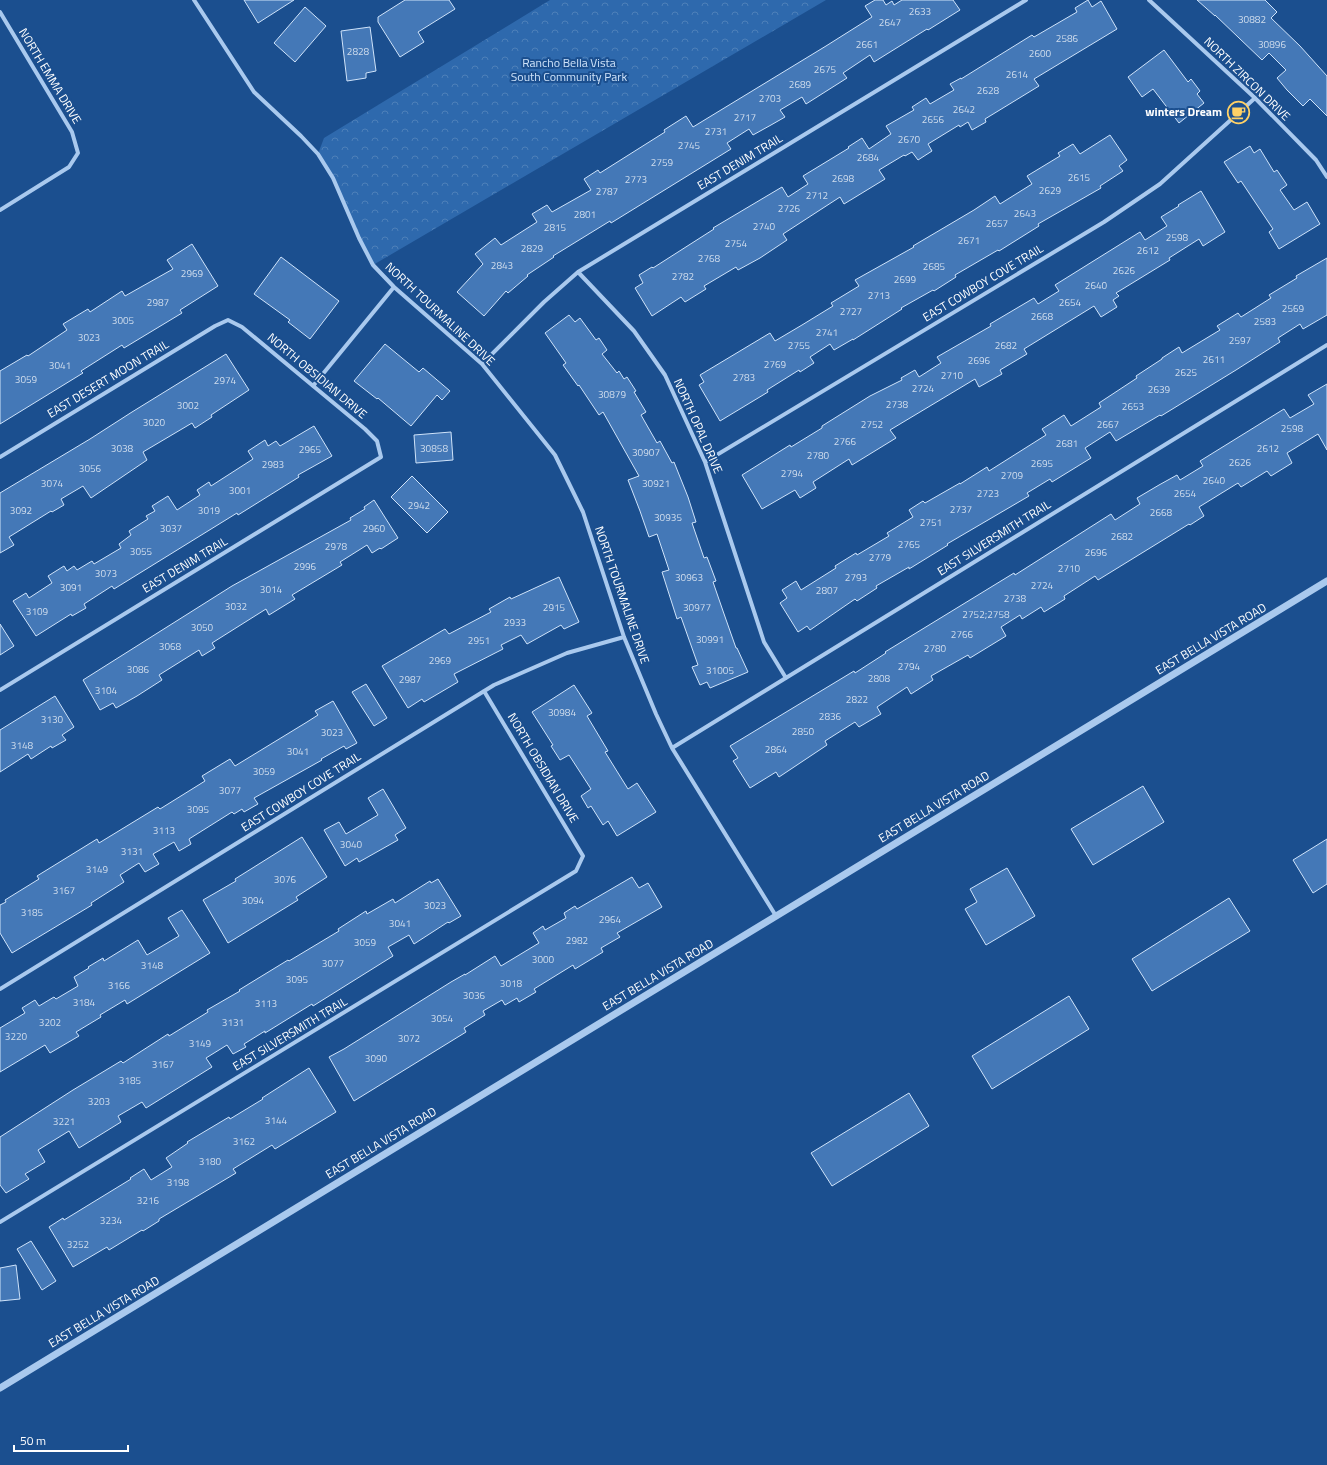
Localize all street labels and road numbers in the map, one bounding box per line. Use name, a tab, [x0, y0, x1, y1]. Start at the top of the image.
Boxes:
street label: NORTH EMMA DRIVE	[14, 24, 87, 128]
street label: NORTH ZIRCON DRIVE	[1200, 32, 1295, 125]
street label: EAST DENIM TRAIL	[693, 128, 786, 195]
street label: EAST COWBOY COVE TRAIL	[919, 239, 1047, 326]
street label: NORTH TOURMALINE DRIVE	[381, 257, 500, 370]
street label: NORTH OBSIDIAN DRIVE	[263, 328, 372, 423]
street label: EAST DESERT MOON TRAIL	[43, 335, 172, 423]
street label: NORTH OPAL DRIVE	[669, 375, 728, 477]
street label: EAST SILVERSMITH TRAIL	[933, 495, 1054, 580]
street label: NORTH TOURMALINE DRIVE	[590, 523, 655, 667]
street label: EAST DENIM TRAIL	[138, 531, 231, 598]
street label: EAST BELLA VISTA ROAD	[1152, 598, 1270, 679]
street label: NORTH OBSIDIAN DRIVE	[503, 709, 584, 827]
street label: EAST COWBOY COVE TRAIL	[237, 747, 365, 836]
street label: EAST BELLA VISTA ROAD	[875, 766, 993, 847]
street label: EAST BELLA VISTA ROAD	[599, 934, 717, 1015]
street label: EAST SILVERSMITH TRAIL	[229, 992, 351, 1075]
street label: EAST BELLA VISTA ROAD	[322, 1102, 440, 1183]
street label: EAST BELLA VISTA ROAD	[45, 1271, 163, 1352]

